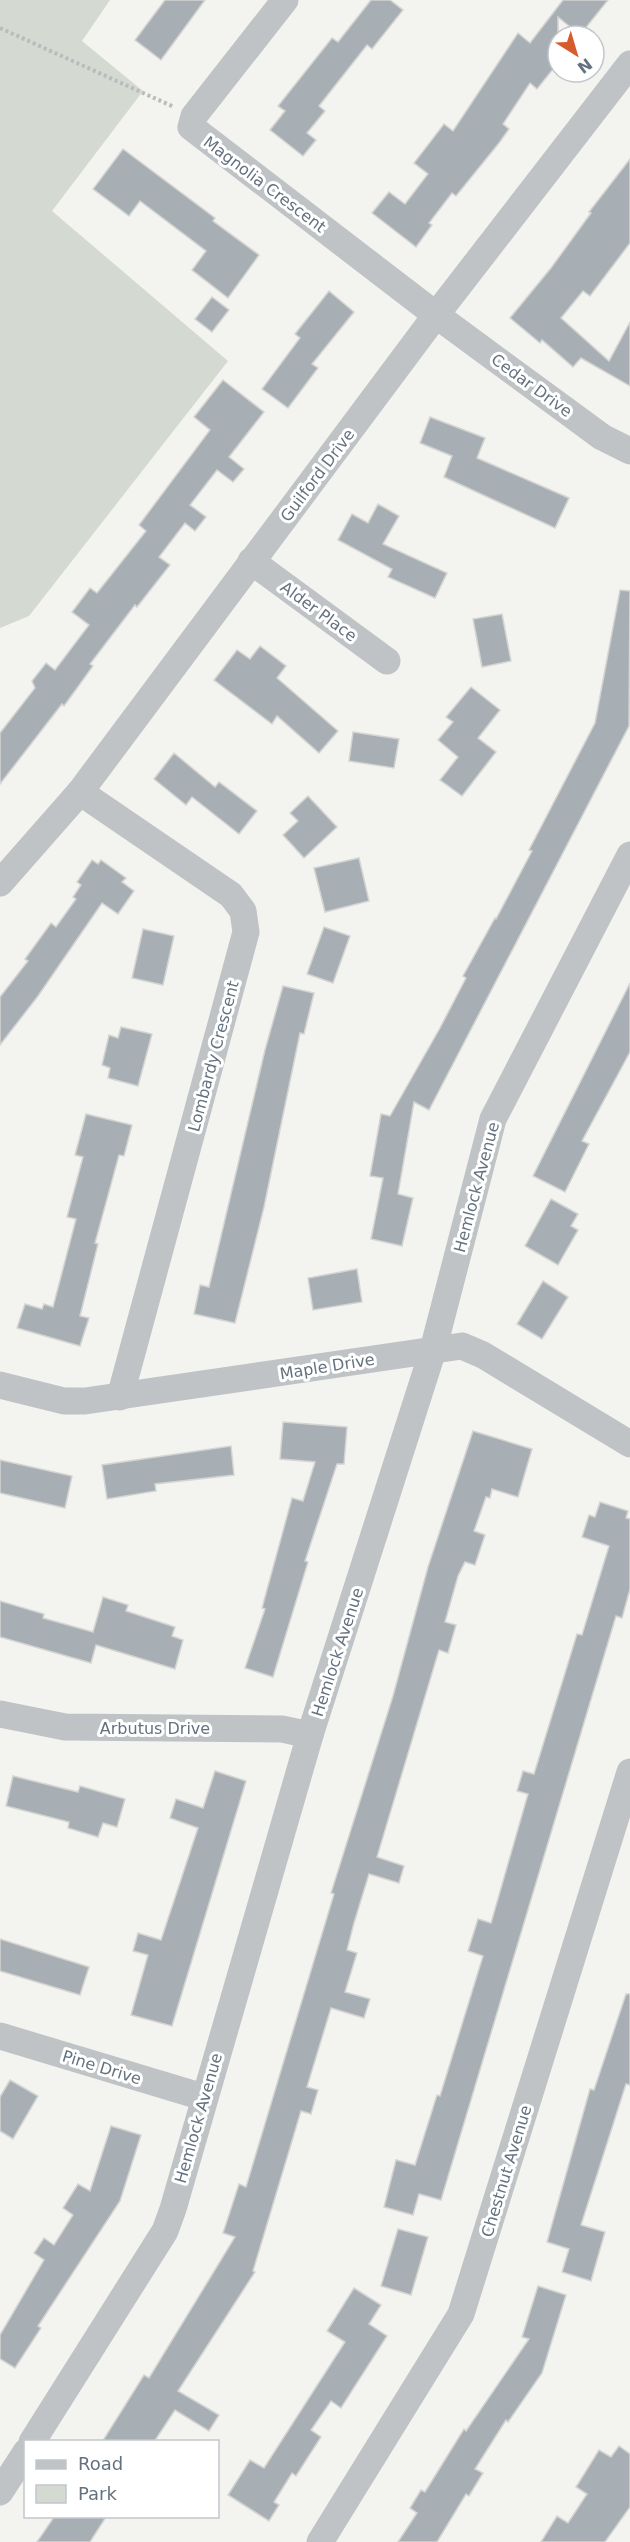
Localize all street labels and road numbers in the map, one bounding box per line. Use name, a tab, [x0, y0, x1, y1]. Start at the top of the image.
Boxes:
street label: Magnolia Crescent	[200, 132, 330, 237]
street label: Cedar Drive	[488, 350, 576, 421]
street label: Guilford Drive	[276, 425, 358, 525]
street label: Alder Place	[277, 577, 361, 645]
street label: Lombardy Crescent	[184, 979, 243, 1134]
street label: Hemlock Avenue	[450, 1120, 503, 1254]
street label: Maple Drive	[278, 1350, 376, 1383]
street label: Hemlock Avenue	[308, 1585, 367, 1719]
street label: Arbutus Drive	[100, 1719, 210, 1738]
street label: Pine Drive	[60, 2046, 144, 2088]
street label: Hemlock Avenue	[171, 2051, 226, 2185]
street label: Chestnut Avenue	[477, 2103, 536, 2239]

